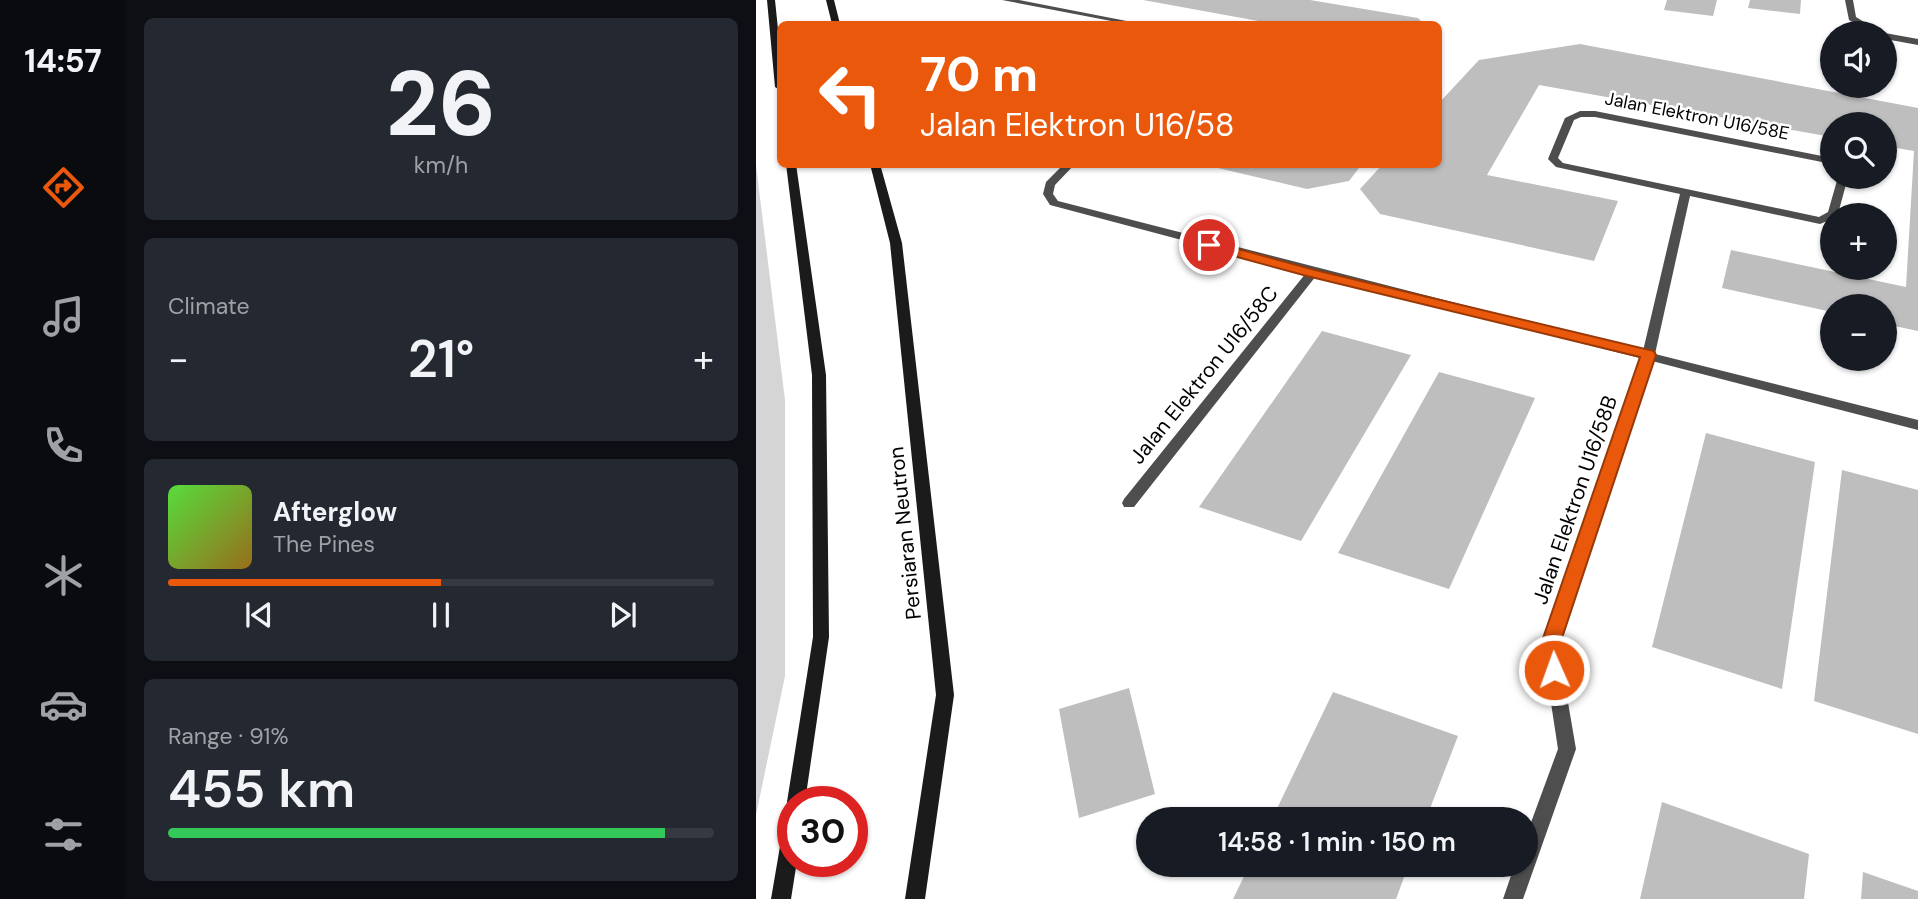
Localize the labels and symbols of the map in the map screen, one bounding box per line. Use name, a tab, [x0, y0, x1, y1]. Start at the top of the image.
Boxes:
street label: Jalan Elektron U16/58E	[1603, 86, 1791, 146]
pin	[1179, 215, 1239, 275]
street label: Jalan Elektron U16/58C	[1123, 280, 1285, 470]
street label: Jalan Elektron U16/58B	[1526, 392, 1624, 608]
street label: Persiaran Neutron	[882, 445, 928, 621]
position arrow	[1517, 633, 1591, 707]
speed limit sign: 30	[777, 786, 868, 877]

